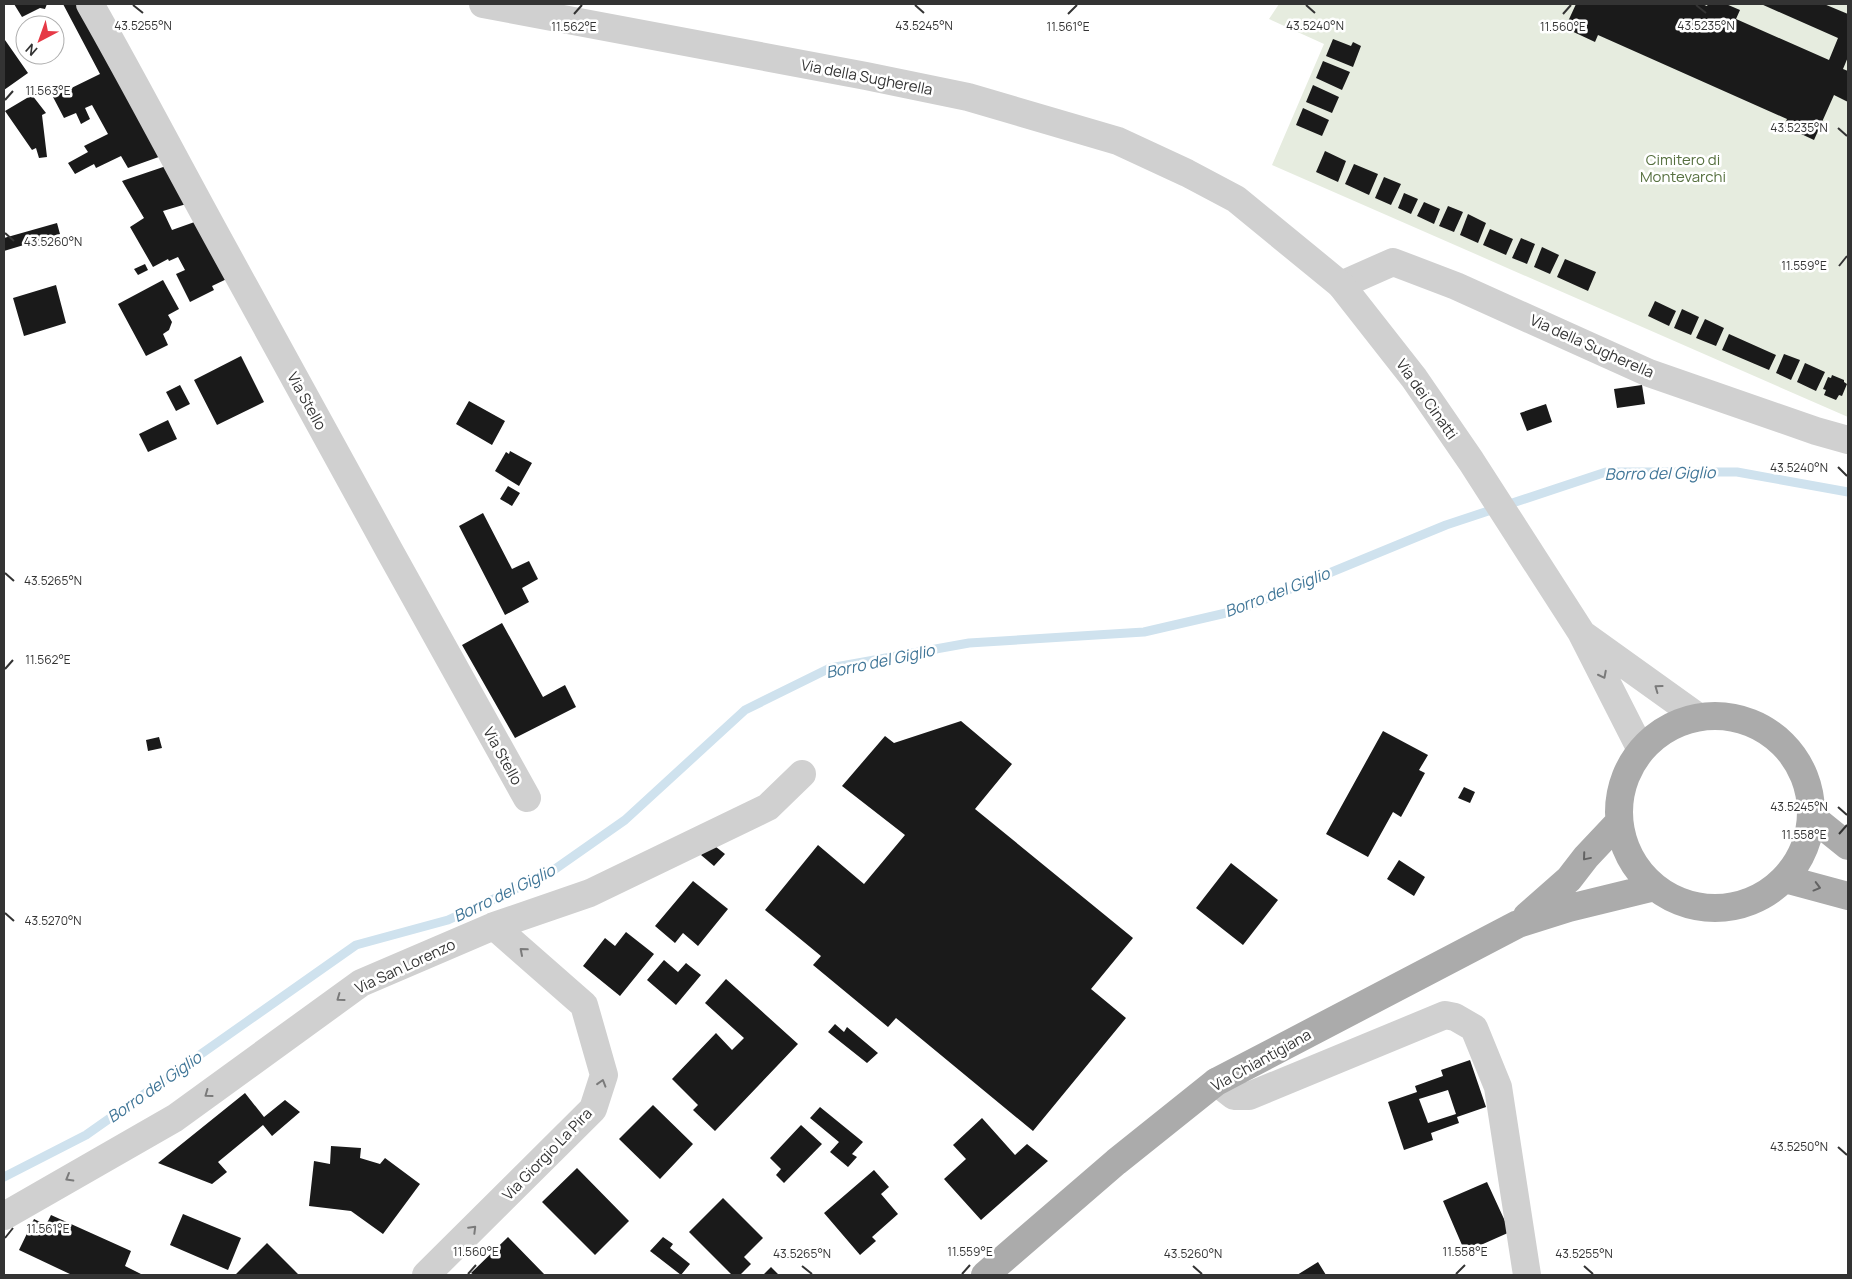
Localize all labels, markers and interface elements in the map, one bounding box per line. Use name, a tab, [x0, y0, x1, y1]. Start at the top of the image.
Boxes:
north arrow	[15, 15, 65, 65]
text: 43.5255°N	[114, 17, 172, 34]
text: 43.5245°N	[895, 17, 953, 34]
text: 43.5240°N	[1286, 17, 1344, 34]
text: 43.5235°N	[1677, 17, 1735, 34]
text: 11.562°E	[551, 18, 597, 35]
text: 11.561°E	[1046, 18, 1090, 35]
text: 11.560°E	[1540, 18, 1586, 35]
text: N	[21, 40, 41, 61]
street label: Via della Sugherella	[799, 54, 935, 100]
text: 11.563°E	[25, 82, 71, 99]
text: 43.5235°N	[1770, 119, 1828, 136]
park label: Cimitero di Montevarchi	[1640, 149, 1726, 187]
text: 43.5260°N	[24, 233, 82, 250]
text: 11.559°E	[1781, 257, 1827, 274]
street label: Via della Sugherella	[1527, 309, 1657, 383]
street label: Via dei Cinatti	[1391, 355, 1463, 443]
street label: Via Stello	[282, 368, 332, 434]
text: 43.5240°N	[1770, 459, 1828, 476]
water label: Borro del Giglio	[1605, 461, 1717, 485]
water label: Borro del Giglio	[1221, 561, 1334, 622]
text: 43.5265°N	[24, 572, 82, 589]
water label: Borro del Giglio	[824, 638, 938, 683]
text: 11.562°E	[25, 651, 71, 668]
one-way arrow	[1597, 670, 1607, 679]
one-way arrow	[1654, 685, 1664, 694]
street label: Via Stello	[478, 723, 528, 789]
text: 43.5245°N	[1770, 798, 1828, 815]
text: 11.558°E	[1782, 826, 1827, 843]
one-way arrow	[1583, 852, 1592, 861]
water label: Borro del Giglio	[450, 858, 560, 927]
one-way arrow	[1812, 881, 1821, 892]
text: 43.5270°N	[24, 912, 82, 929]
street label: Via San Lorenzo	[351, 933, 459, 998]
one-way arrow	[519, 948, 528, 957]
one-way arrow	[337, 993, 346, 1001]
street label: Via Chiantigiana	[1207, 1024, 1315, 1096]
water label: Borro del Giglio	[102, 1045, 207, 1128]
one-way arrow	[596, 1079, 606, 1087]
one-way arrow	[205, 1088, 214, 1096]
street label: Via Giorgio La Pira	[497, 1103, 597, 1205]
text: 43.5250°N	[1770, 1138, 1828, 1155]
one-way arrow	[66, 1172, 75, 1182]
text: 11.561°E	[26, 1220, 70, 1237]
one-way arrow	[467, 1225, 476, 1234]
text: 11.560°E	[453, 1243, 499, 1260]
text: 11.559°E	[947, 1243, 993, 1260]
text: 11.558°E	[1443, 1243, 1488, 1260]
text: 43.5265°N	[773, 1245, 831, 1262]
text: 43.5260°N	[1164, 1245, 1222, 1262]
text: 43.5255°N	[1555, 1245, 1613, 1262]

